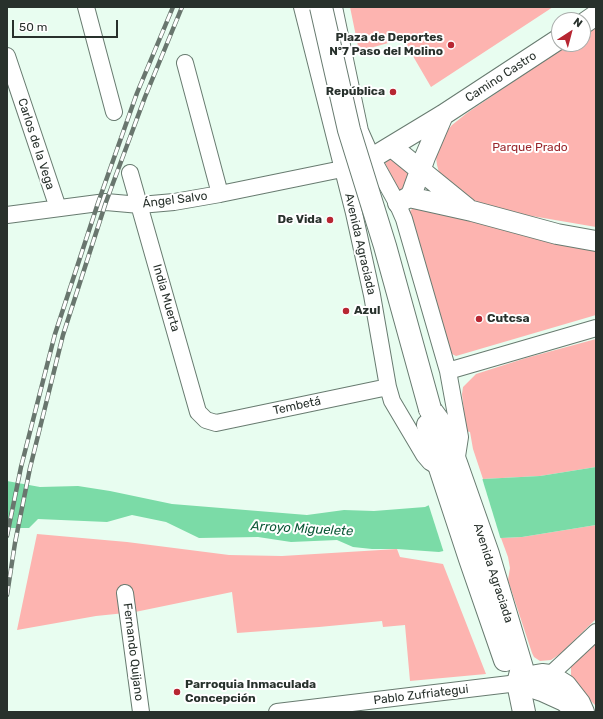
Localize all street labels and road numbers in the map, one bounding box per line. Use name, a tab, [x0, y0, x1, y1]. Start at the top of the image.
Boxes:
street label: Camino Castro	[463, 49, 539, 105]
street label: Carlos de la Vega	[14, 97, 58, 191]
street label: Ángel Salvo	[142, 189, 208, 211]
street label: Avenida Agraciada	[341, 192, 379, 296]
street label: India Muerta	[149, 263, 183, 333]
street label: Tembetá	[272, 394, 322, 418]
street label: Avenida Agraciada	[470, 521, 516, 625]
street label: Fernando Quijano	[120, 602, 146, 702]
street label: Pablo Zufriategui	[373, 682, 469, 708]

